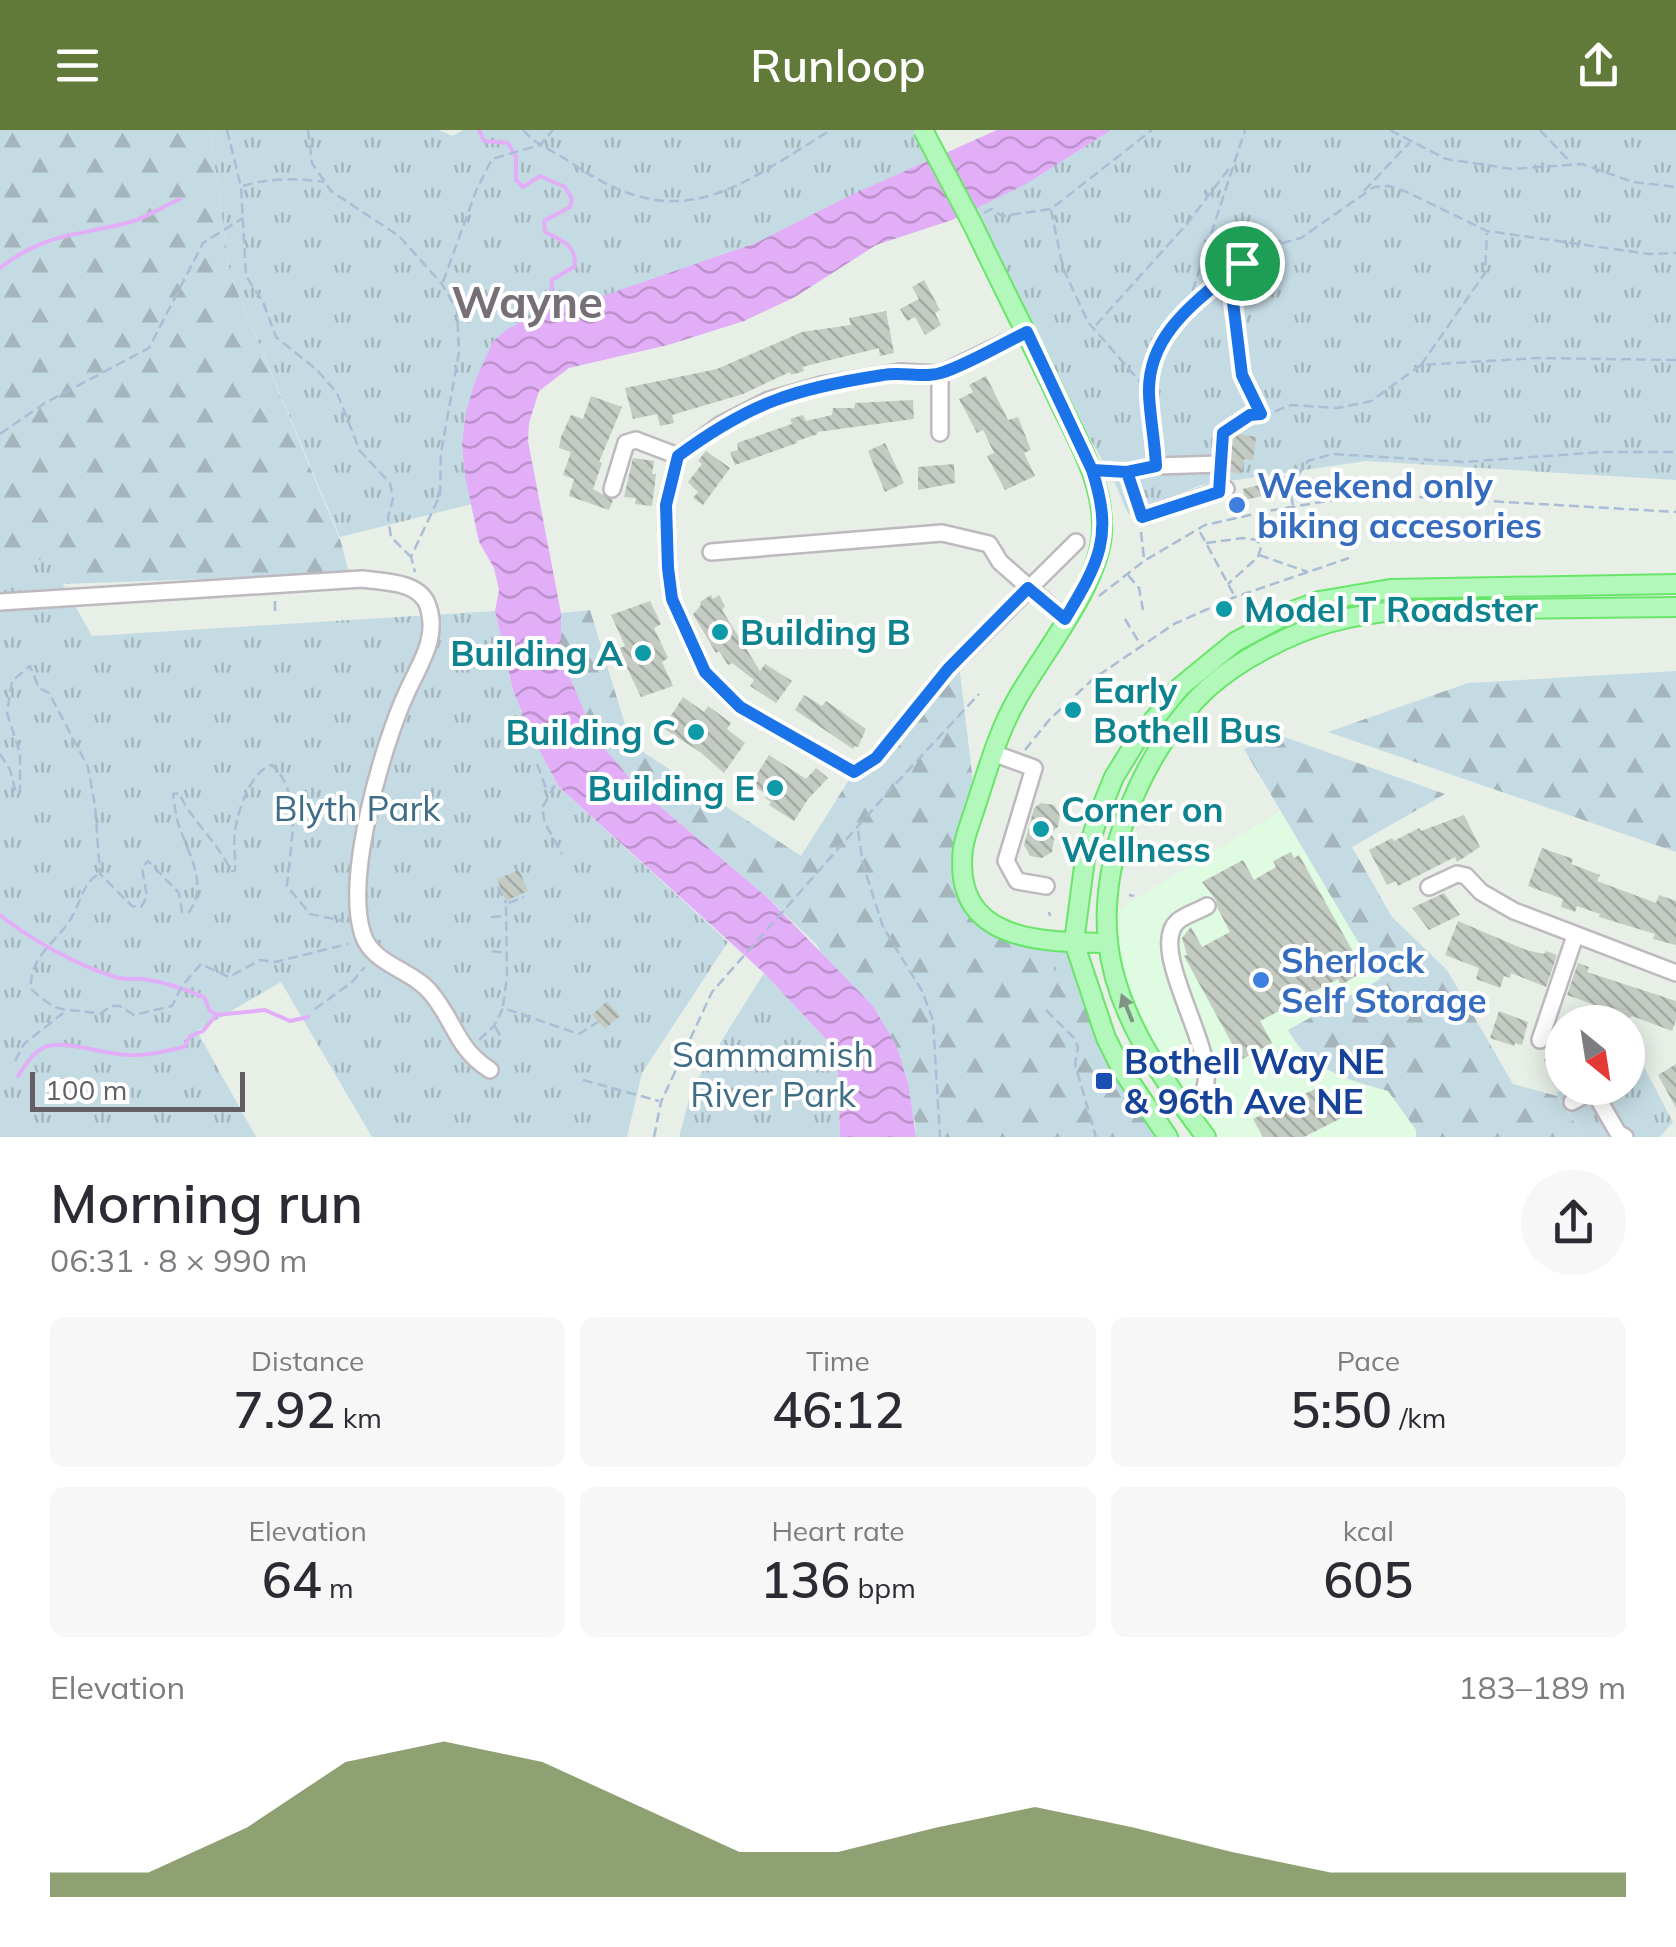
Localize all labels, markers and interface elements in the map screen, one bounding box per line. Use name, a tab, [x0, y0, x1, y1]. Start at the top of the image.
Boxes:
text: Runloop	[750, 37, 926, 93]
icon: menu	[50, 38, 105, 93]
icon: share	[1571, 38, 1626, 93]
pin	[1200, 221, 1285, 306]
icon: arrive	[1215, 236, 1270, 291]
district label: Wayne	[451, 273, 603, 329]
place label: Weekend only biking accesories	[1257, 463, 1542, 547]
marker: Weekend only biking accesories	[1226, 494, 1248, 516]
place label: Model T Roadster	[1244, 587, 1538, 631]
marker: Model T Roadster	[1213, 598, 1235, 620]
place label: Building B	[740, 610, 911, 654]
marker: Building B	[709, 621, 731, 643]
place label: Building A	[450, 631, 624, 675]
marker: Building A	[632, 642, 654, 664]
place label: Early Bothell Bus	[1093, 668, 1282, 752]
marker: Early Bothell Bus	[1062, 699, 1084, 721]
place label: Building C	[505, 710, 676, 754]
marker: Building C	[685, 721, 707, 743]
place label: Building E	[588, 766, 755, 810]
marker: Building E	[764, 777, 786, 799]
park label: Blyth Park	[274, 786, 441, 830]
place label: Corner on Wellness	[1061, 787, 1224, 871]
marker: Corner on Wellness	[1030, 818, 1052, 840]
place label: Sherlock Self Storage	[1281, 938, 1487, 1022]
marker: Sherlock Self Storage	[1250, 969, 1272, 991]
one-way arrow	[1119, 992, 1135, 1022]
north arrow	[1545, 1005, 1645, 1105]
map controls	[1545, 1005, 1645, 1105]
park label: Sammamish River Park	[672, 1032, 874, 1116]
place label: Bothell Way NE & 96th Ave NE	[1124, 1039, 1385, 1123]
scale bar	[30, 1067, 245, 1111]
marker: Bothell Way NE & 96th Ave NE	[1093, 1070, 1115, 1092]
text: 100 m	[45, 1072, 127, 1107]
text: Morning run	[50, 1168, 363, 1237]
button: share	[1521, 1170, 1626, 1275]
text: 06:31 · 8 × 990 m	[50, 1240, 307, 1280]
text: Distance	[251, 1343, 364, 1378]
text: Time	[806, 1343, 870, 1378]
text: Pace	[1337, 1343, 1400, 1378]
text: 7.92	[234, 1378, 335, 1441]
text: 46:12	[772, 1378, 904, 1441]
text: 5:50	[1290, 1378, 1392, 1441]
text: km	[335, 1400, 382, 1435]
text: /km	[1392, 1400, 1446, 1435]
text: Elevation	[248, 1513, 367, 1548]
text: Heart rate	[771, 1513, 905, 1548]
text: kcal	[1343, 1513, 1394, 1548]
text: 64	[262, 1548, 322, 1611]
text: 136	[760, 1548, 850, 1611]
text: 605	[1323, 1548, 1413, 1611]
text: m	[322, 1570, 354, 1605]
text: bpm	[850, 1570, 916, 1605]
text: Elevation	[50, 1667, 185, 1707]
text: 183–189 m	[1458, 1667, 1626, 1707]

